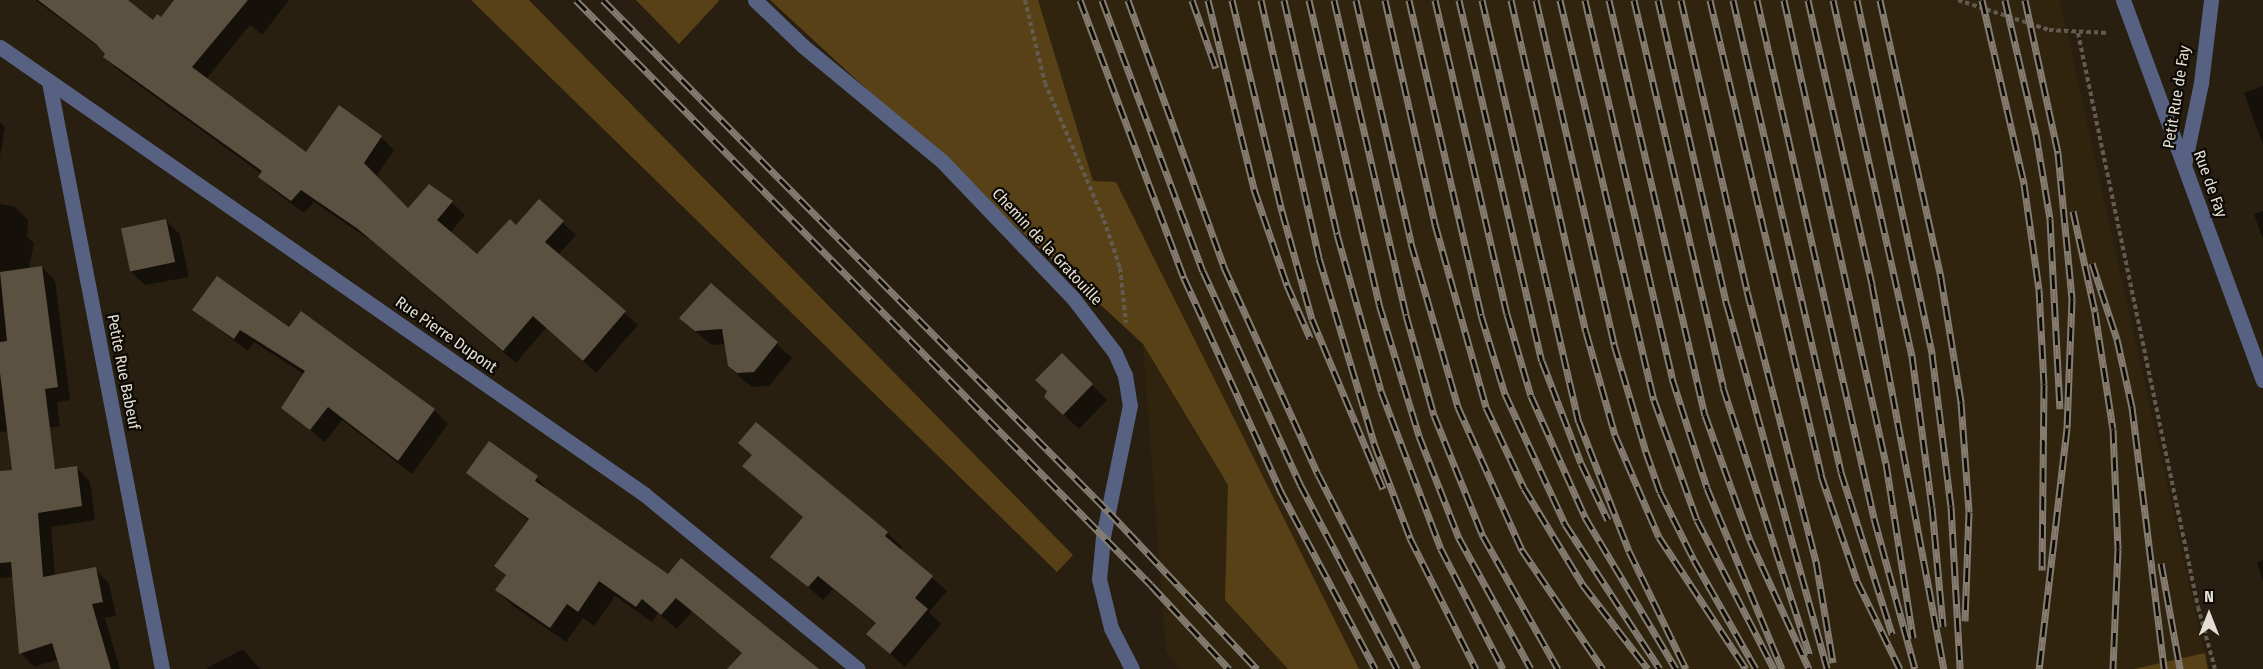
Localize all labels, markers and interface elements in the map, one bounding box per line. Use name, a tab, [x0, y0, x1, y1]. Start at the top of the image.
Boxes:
street label: Petit Rue de Fay	[2159, 44, 2195, 150]
street label: Rue de Fay	[2189, 148, 2231, 220]
street label: Chemin de la Gratouille	[988, 185, 1106, 309]
street label: Rue Pierre Dupont	[391, 293, 501, 377]
street label: Petite Rue Babeuf	[102, 313, 144, 431]
north arrow	[2179, 585, 2239, 645]
text: N	[2204, 587, 2214, 606]

